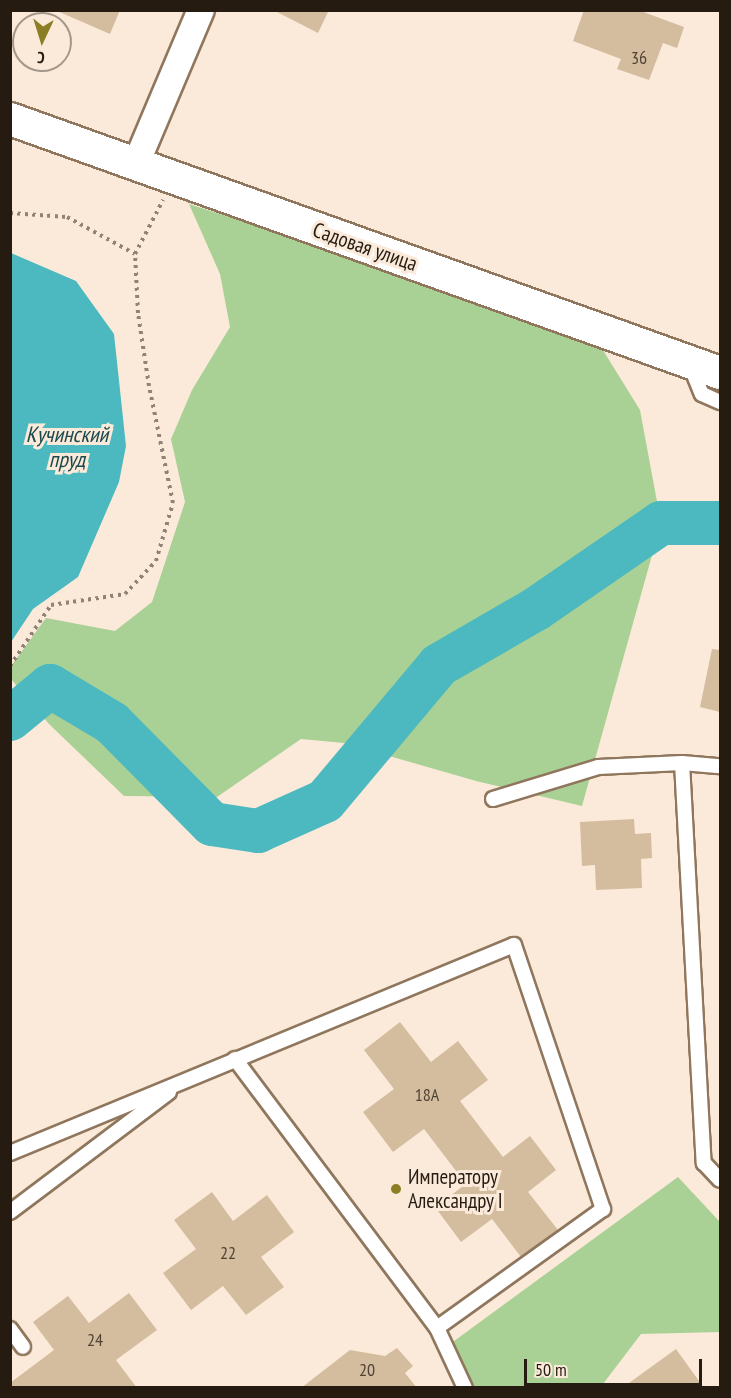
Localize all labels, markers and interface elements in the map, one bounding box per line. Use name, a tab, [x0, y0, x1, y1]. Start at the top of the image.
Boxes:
north arrow	[12, 12, 72, 72]
house number: 36	[631, 47, 647, 69]
text: С	[37, 48, 45, 68]
street label: Садовая улица	[309, 217, 421, 277]
water label: Кучинский пруд	[26, 421, 108, 472]
house number: 18А	[415, 1084, 439, 1106]
place label: Императору Александру I	[408, 1164, 503, 1214]
marker: Императору Александру I	[389, 1182, 403, 1196]
house number: 22	[220, 1242, 236, 1264]
house number: 24	[87, 1329, 103, 1351]
scale bar	[527, 1347, 706, 1385]
text: 50 m	[535, 1358, 567, 1381]
house number: 20	[359, 1359, 375, 1381]

